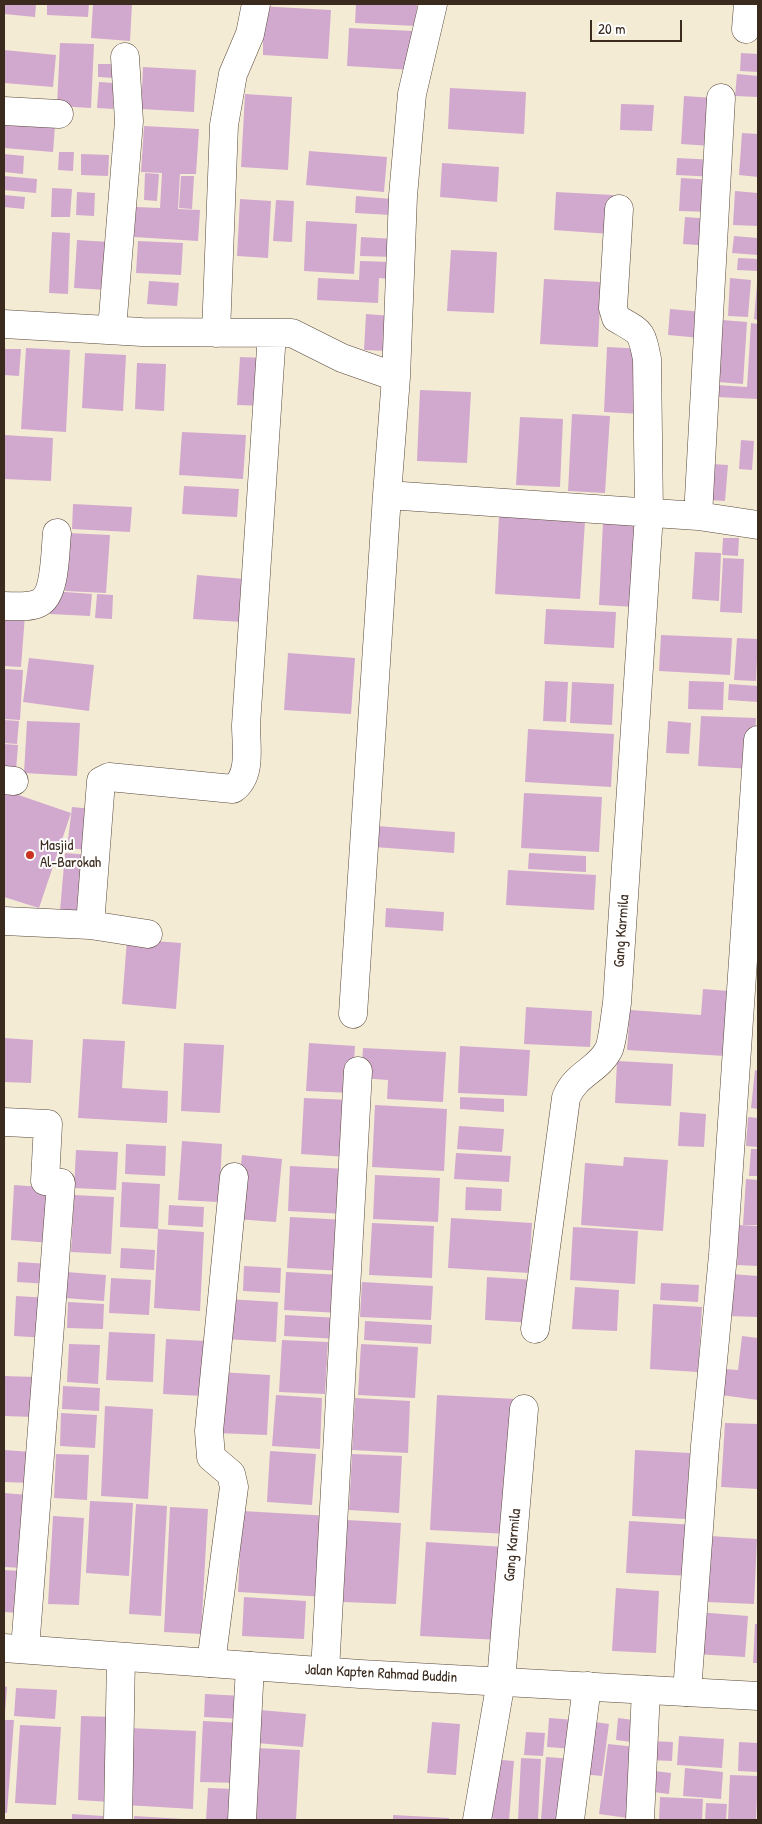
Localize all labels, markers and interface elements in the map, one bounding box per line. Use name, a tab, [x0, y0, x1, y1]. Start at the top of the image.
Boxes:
scale bar	[592, 10, 684, 42]
text: 20 m	[598, 18, 625, 39]
place label: Masjid Al-Barokah	[40, 837, 101, 872]
marker: Masjid Al-Barokah	[24, 849, 36, 861]
street label: Gang Karmila	[610, 894, 634, 968]
street label: Gang Karmila	[501, 1508, 525, 1582]
street label: Jalan Kapten Rahmad Buddin	[304, 1661, 458, 1687]

